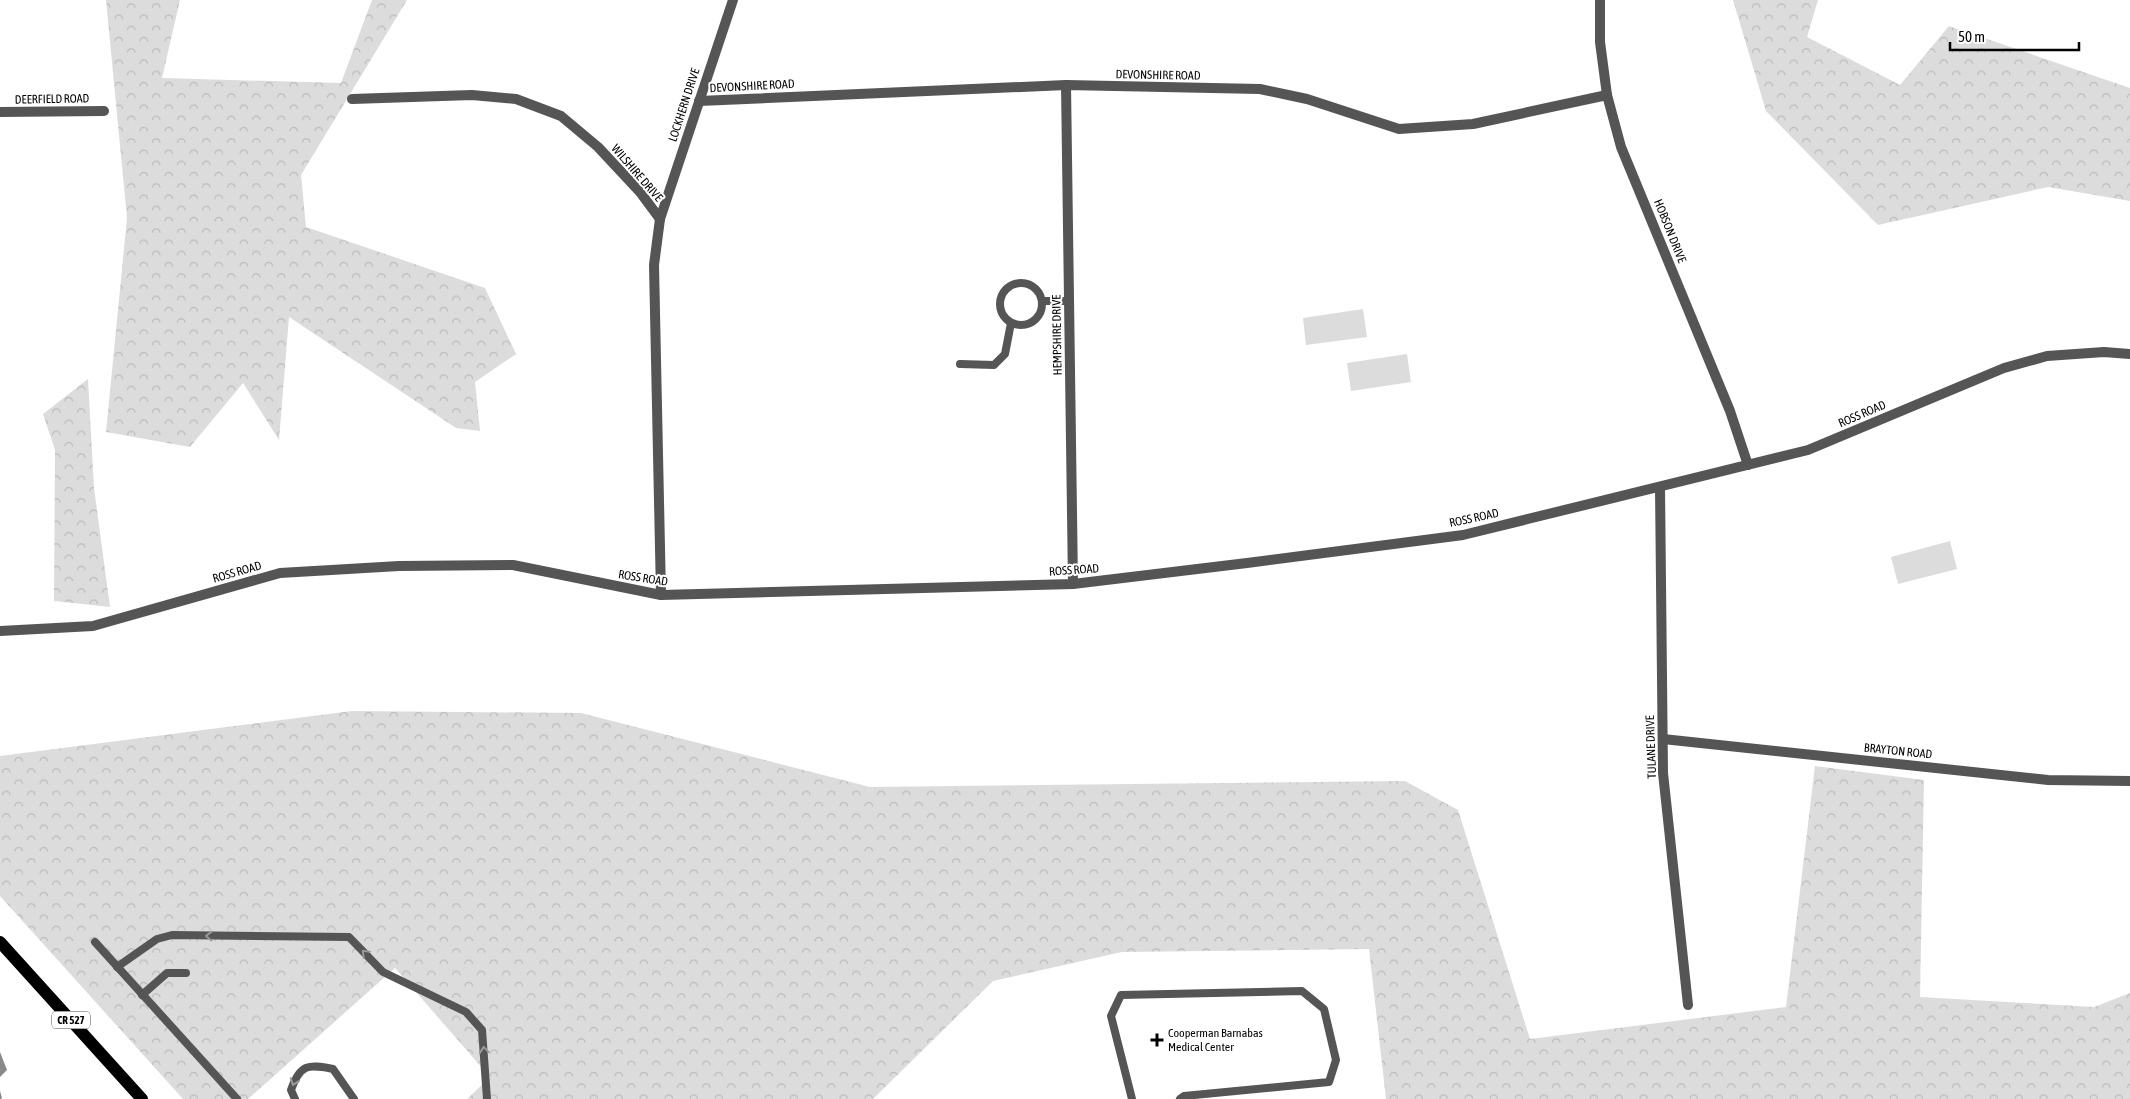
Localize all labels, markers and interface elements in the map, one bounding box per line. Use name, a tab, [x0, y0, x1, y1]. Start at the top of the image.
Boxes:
scale bar	[1950, 20, 2079, 52]
text: 50 m	[1958, 28, 1985, 45]
street label: LOCKHERN DRIVE	[666, 67, 702, 143]
street label: DEVONSHIRE ROAD	[1115, 67, 1201, 83]
street label: DEVONSHIRE ROAD	[709, 77, 795, 95]
street label: DEERFIELD ROAD	[15, 91, 90, 107]
street label: WILSHIRE DRIVE	[608, 142, 666, 204]
street label: HOBSON DRIVE	[1651, 197, 1689, 265]
street label: HEMPSHIRE DRIVE	[1049, 295, 1065, 375]
street label: ROSS ROAD	[1836, 398, 1888, 430]
street label: ROSS ROAD	[1448, 506, 1500, 530]
street label: ROSS ROAD	[211, 558, 263, 586]
street label: ROSS ROAD	[1049, 561, 1100, 579]
street label: ROSS ROAD	[617, 567, 669, 589]
street label: TULANE DRIVE	[1643, 715, 1659, 779]
street label: BRAYTON ROAD	[1863, 740, 1933, 762]
one-way arrow	[205, 930, 213, 941]
one-way arrow	[362, 950, 371, 959]
road number: CR 527	[52, 1012, 90, 1028]
place label: Cooperman Barnabas Medical Center	[1168, 1026, 1263, 1054]
marker: Cooperman Barnabas Medical Center	[1150, 1033, 1164, 1047]
one-way arrow	[478, 1046, 489, 1054]
one-way arrow	[290, 1077, 300, 1086]

